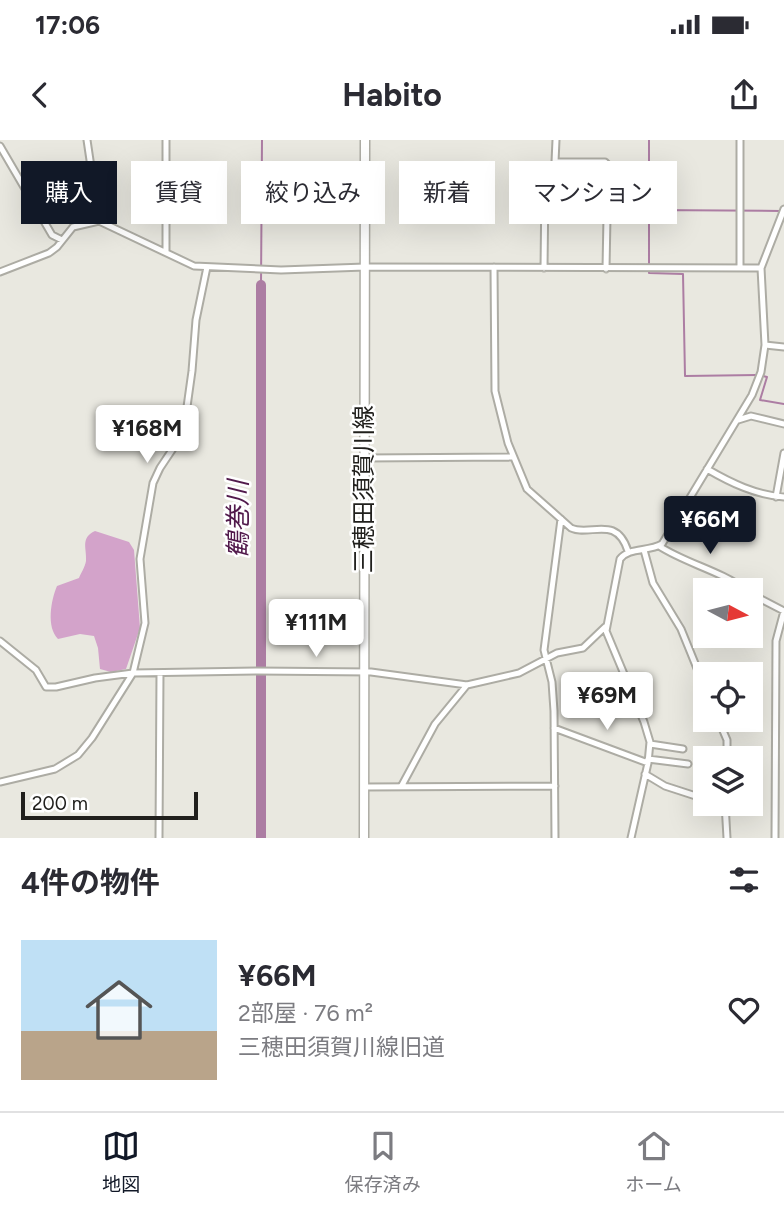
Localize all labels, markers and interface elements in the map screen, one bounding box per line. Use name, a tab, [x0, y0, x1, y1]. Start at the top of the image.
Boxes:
text: 17:06	[35, 9, 100, 41]
icon: back	[21, 76, 59, 114]
text: Habito	[342, 76, 442, 114]
icon: share	[725, 76, 763, 114]
chip: 購入	[21, 161, 117, 224]
chip: 賃貸	[131, 161, 227, 224]
chip: 絞り込み	[241, 161, 385, 224]
chip: 新着	[399, 161, 495, 224]
chip: マンション	[509, 161, 677, 224]
street label: 三穂田須賀川線	[349, 405, 378, 573]
pin: ¥168M	[98, 406, 196, 465]
text: ¥168M	[112, 414, 182, 442]
water label: 鶴巻川	[222, 477, 254, 558]
pin: ¥66M	[669, 496, 751, 556]
text: ¥66M	[680, 505, 740, 533]
north arrow	[693, 578, 763, 648]
map controls	[693, 578, 763, 816]
pin: ¥111M	[267, 600, 365, 659]
text: ¥111M	[285, 608, 347, 636]
button: locate	[693, 662, 763, 732]
pin: ¥69M	[566, 672, 648, 732]
text: ¥69M	[577, 681, 637, 709]
button: layers	[693, 746, 763, 816]
scale bar	[21, 789, 198, 821]
text: 200 m	[32, 792, 88, 815]
icon: filters	[725, 861, 763, 899]
text: 4件の物件	[21, 864, 160, 901]
text: ¥66M	[238, 957, 316, 994]
icon: home	[77, 968, 161, 1052]
icon: heart	[725, 991, 763, 1029]
text: 2部屋 · 76 m²	[238, 999, 373, 1027]
text: 三穂田須賀川線旧道	[238, 1033, 445, 1061]
tab: 地図	[102, 1127, 140, 1196]
tab: 保存済み	[345, 1127, 421, 1196]
tab: ホーム	[625, 1127, 682, 1196]

